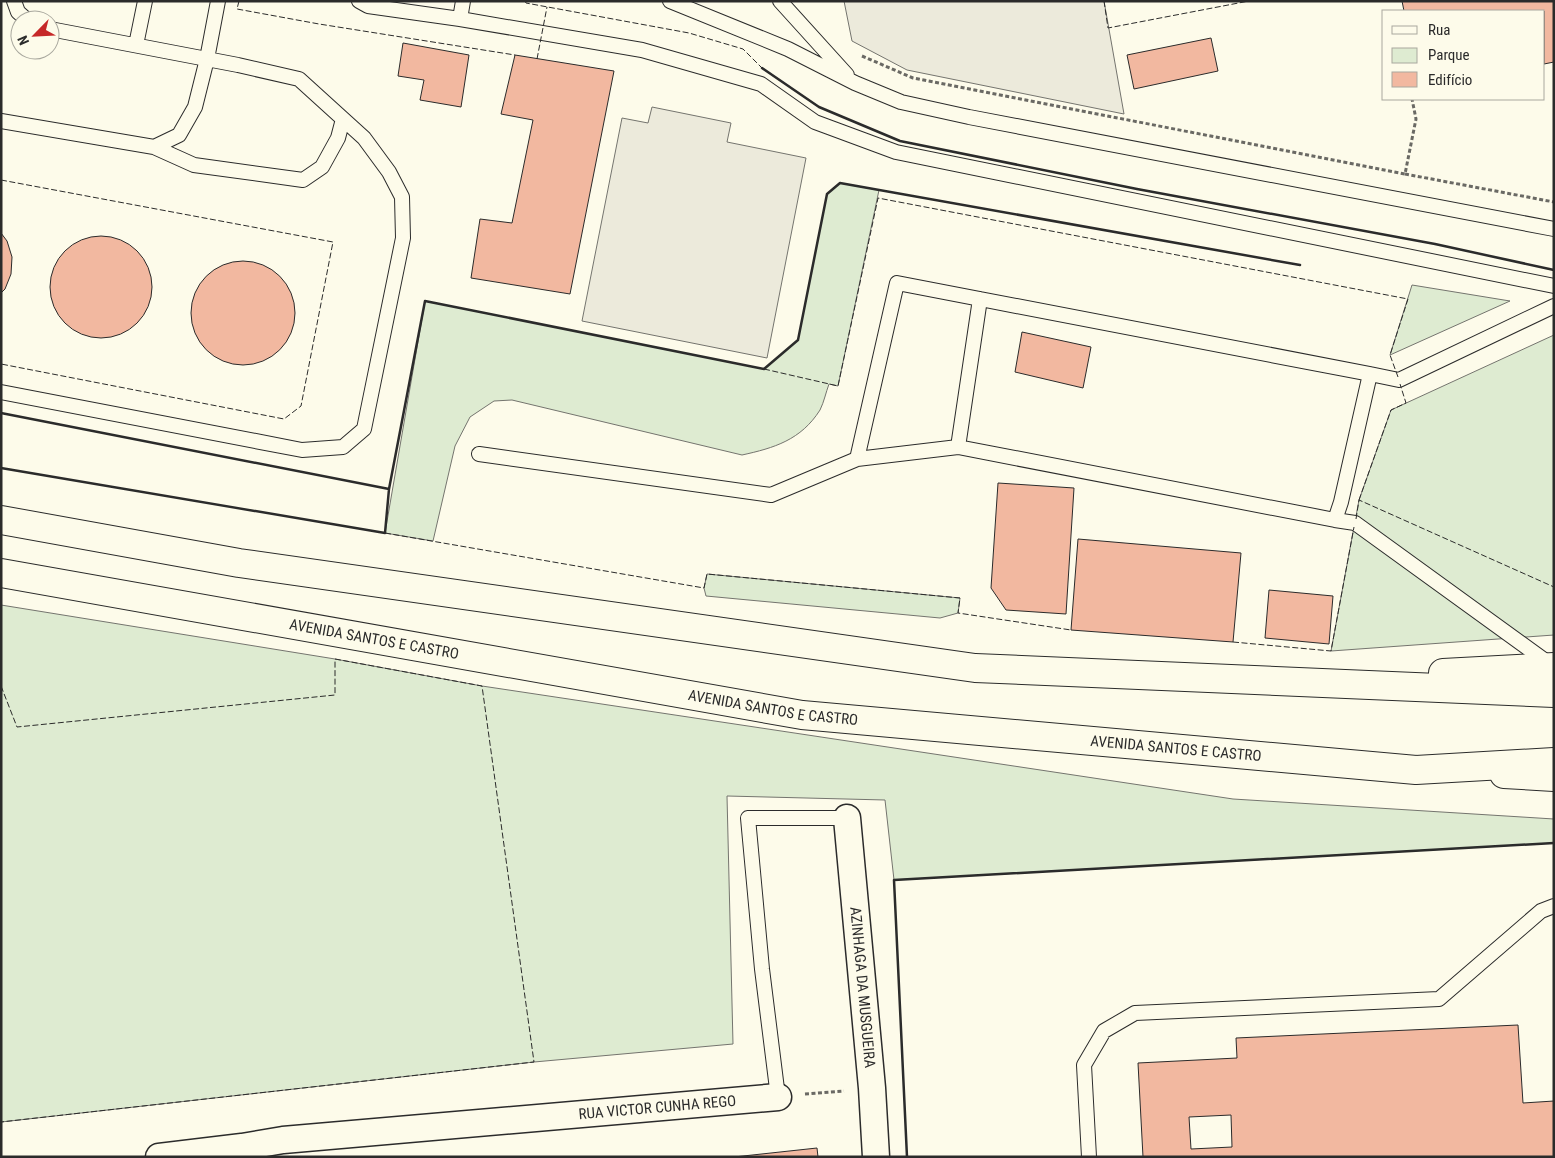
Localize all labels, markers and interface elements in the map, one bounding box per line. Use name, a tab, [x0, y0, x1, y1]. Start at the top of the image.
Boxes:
north arrow	[10, 10, 60, 60]
legend	[1382, 10, 1545, 100]
text: Rua	[1428, 21, 1450, 39]
text: N	[14, 33, 32, 47]
text: Parque	[1428, 46, 1470, 64]
text: Edifício	[1428, 71, 1472, 89]
street label: AVENIDA SANTOS E CASTRO	[288, 615, 460, 663]
street label: AVENIDA SANTOS E CASTRO	[687, 686, 859, 729]
street label: AVENIDA SANTOS E CASTRO	[1090, 732, 1262, 765]
street label: AZINHAGA DA MUSGUEIRA	[846, 906, 879, 1069]
street label: RUA VICTOR CUNHA REGO	[578, 1092, 737, 1123]

